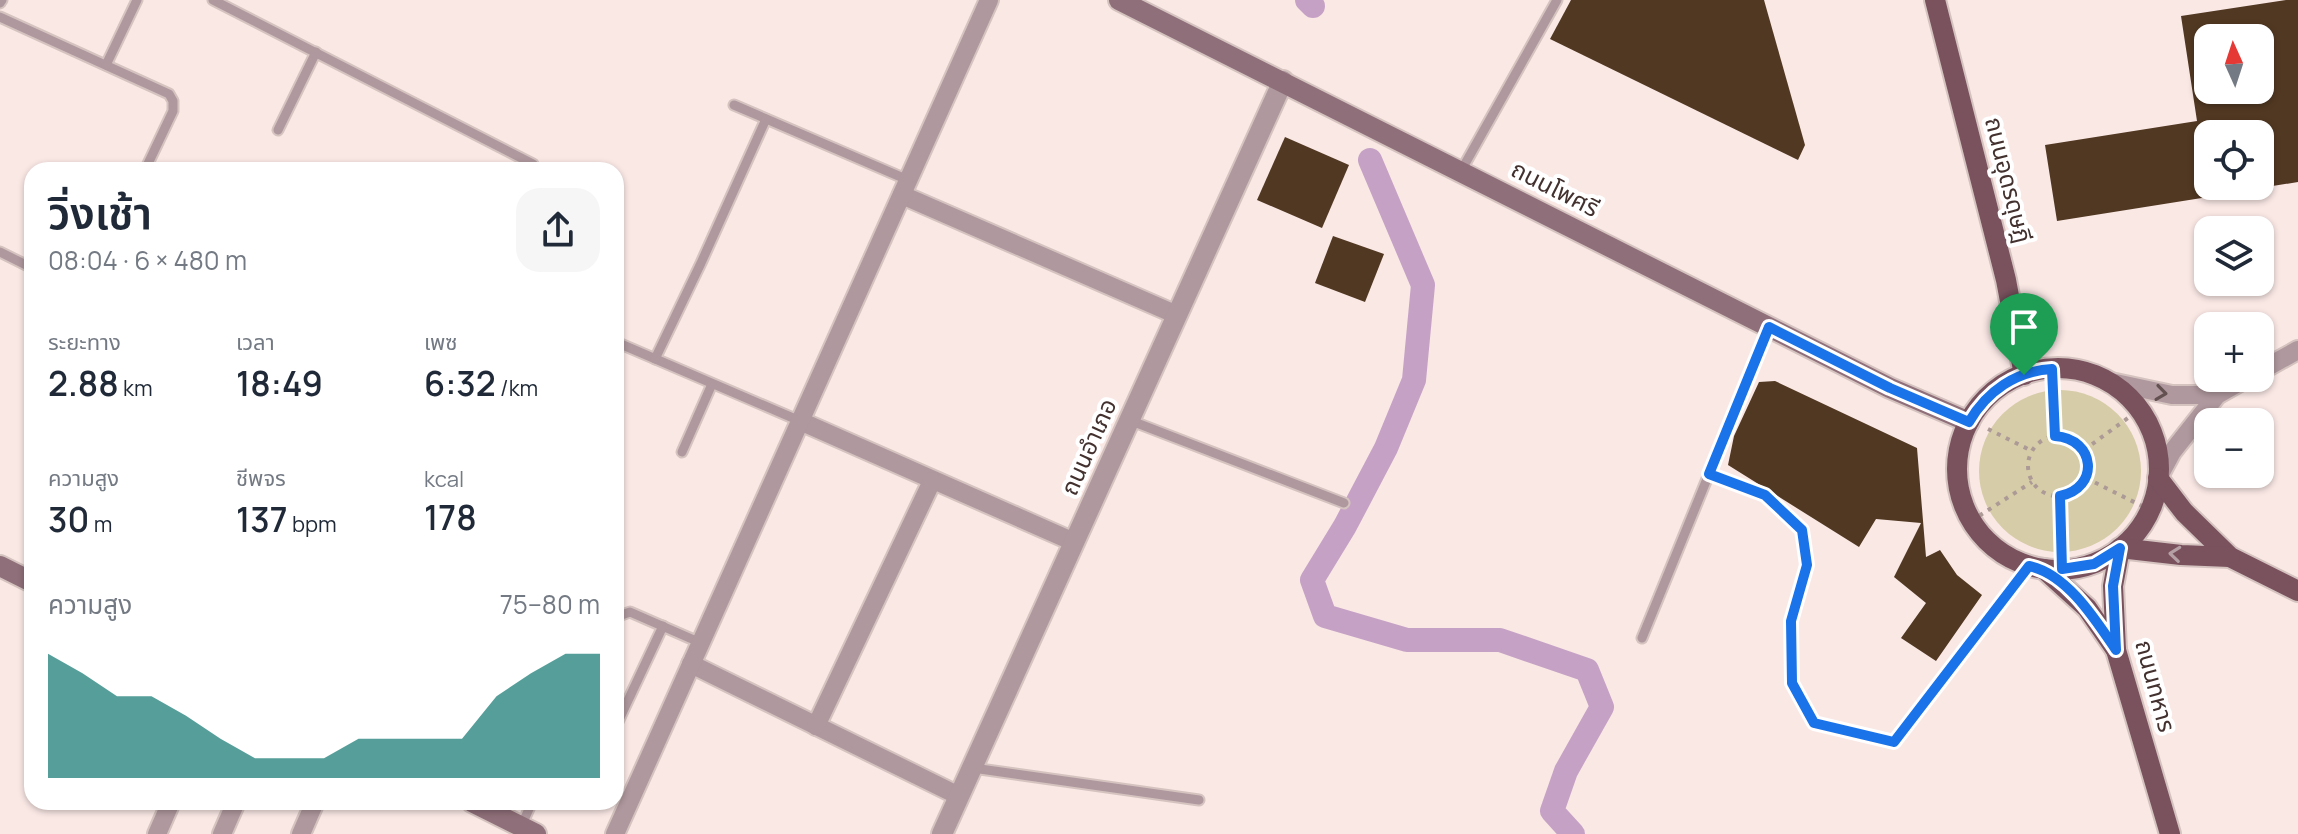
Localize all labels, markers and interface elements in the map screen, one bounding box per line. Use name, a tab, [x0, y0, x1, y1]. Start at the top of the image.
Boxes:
north arrow	[2194, 24, 2274, 104]
map controls	[2194, 24, 2274, 488]
street label: ถนนอุดรดุษฎี	[1978, 113, 2041, 246]
button: locate	[2194, 120, 2274, 200]
street label: ถนนโพศรี	[1506, 152, 1605, 224]
text: วิ่งเช้า	[48, 182, 152, 242]
button: share	[516, 188, 600, 272]
button: layers	[2194, 216, 2274, 296]
text: 08:04 · 6 × 480 m	[48, 242, 247, 278]
pin	[1990, 293, 2058, 375]
icon: arrive	[2002, 305, 2046, 349]
button: +	[2194, 312, 2274, 392]
text: ระยะทาง	[48, 327, 121, 357]
text: เวลา	[236, 327, 275, 357]
text: เพซ	[424, 327, 458, 357]
text: 2.88	[48, 360, 119, 406]
text: 18:49	[236, 360, 323, 406]
text: 6:32	[424, 360, 496, 406]
text: km	[119, 373, 153, 403]
text: /km	[496, 373, 538, 403]
one-way arrow	[2154, 384, 2168, 401]
street label: ถนนอำเภอ	[1052, 393, 1124, 500]
button: −	[2194, 408, 2274, 488]
text: ความสูง	[48, 463, 119, 493]
text: ชีพจร	[236, 463, 286, 493]
text: kcal	[424, 464, 464, 494]
text: 178	[424, 494, 477, 540]
text: 30	[48, 496, 89, 542]
text: 137	[236, 496, 288, 542]
text: m	[89, 509, 112, 539]
text: bpm	[288, 509, 337, 539]
one-way arrow	[2168, 546, 2181, 563]
text: ความสูง	[48, 586, 132, 622]
text: 75–80 m	[500, 586, 600, 622]
street label: ถนนทหาร	[2128, 636, 2185, 735]

